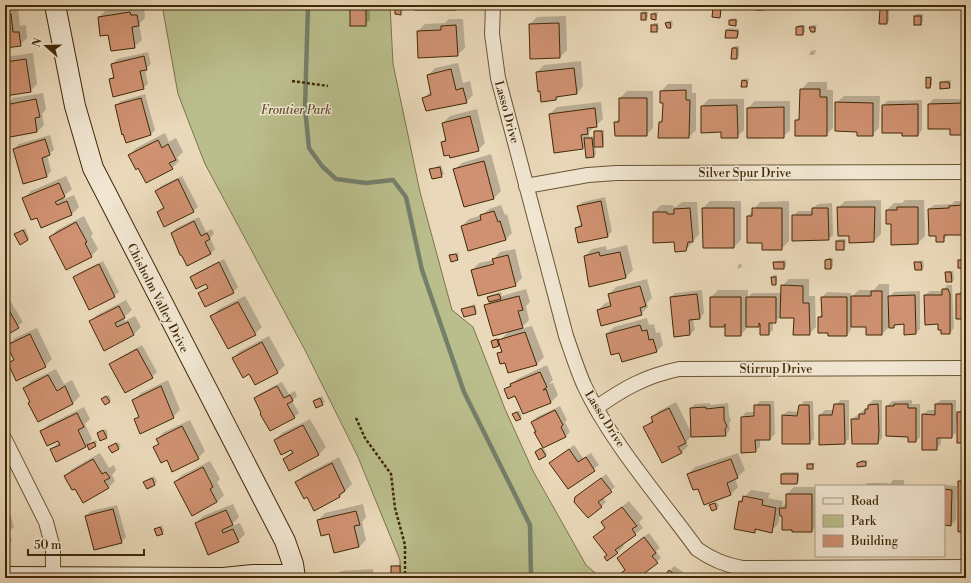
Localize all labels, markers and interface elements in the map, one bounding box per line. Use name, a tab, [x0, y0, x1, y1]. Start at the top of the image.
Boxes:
north arrow	[26, 26, 66, 66]
text: N	[29, 36, 46, 49]
street label: Lasso Drive	[491, 79, 522, 145]
park label: Frontier Park	[261, 103, 331, 118]
street label: Silver Spur Drive	[699, 166, 791, 181]
street label: Chisholm Valley Drive	[123, 241, 192, 355]
street label: Stirrup Drive	[740, 362, 812, 377]
street label: Lasso Drive	[581, 388, 628, 451]
legend	[815, 485, 945, 557]
text: Road	[851, 494, 879, 509]
text: Park	[851, 514, 877, 529]
scale bar	[28, 531, 144, 557]
text: Building	[850, 534, 899, 549]
text: 50 m	[34, 538, 62, 553]

